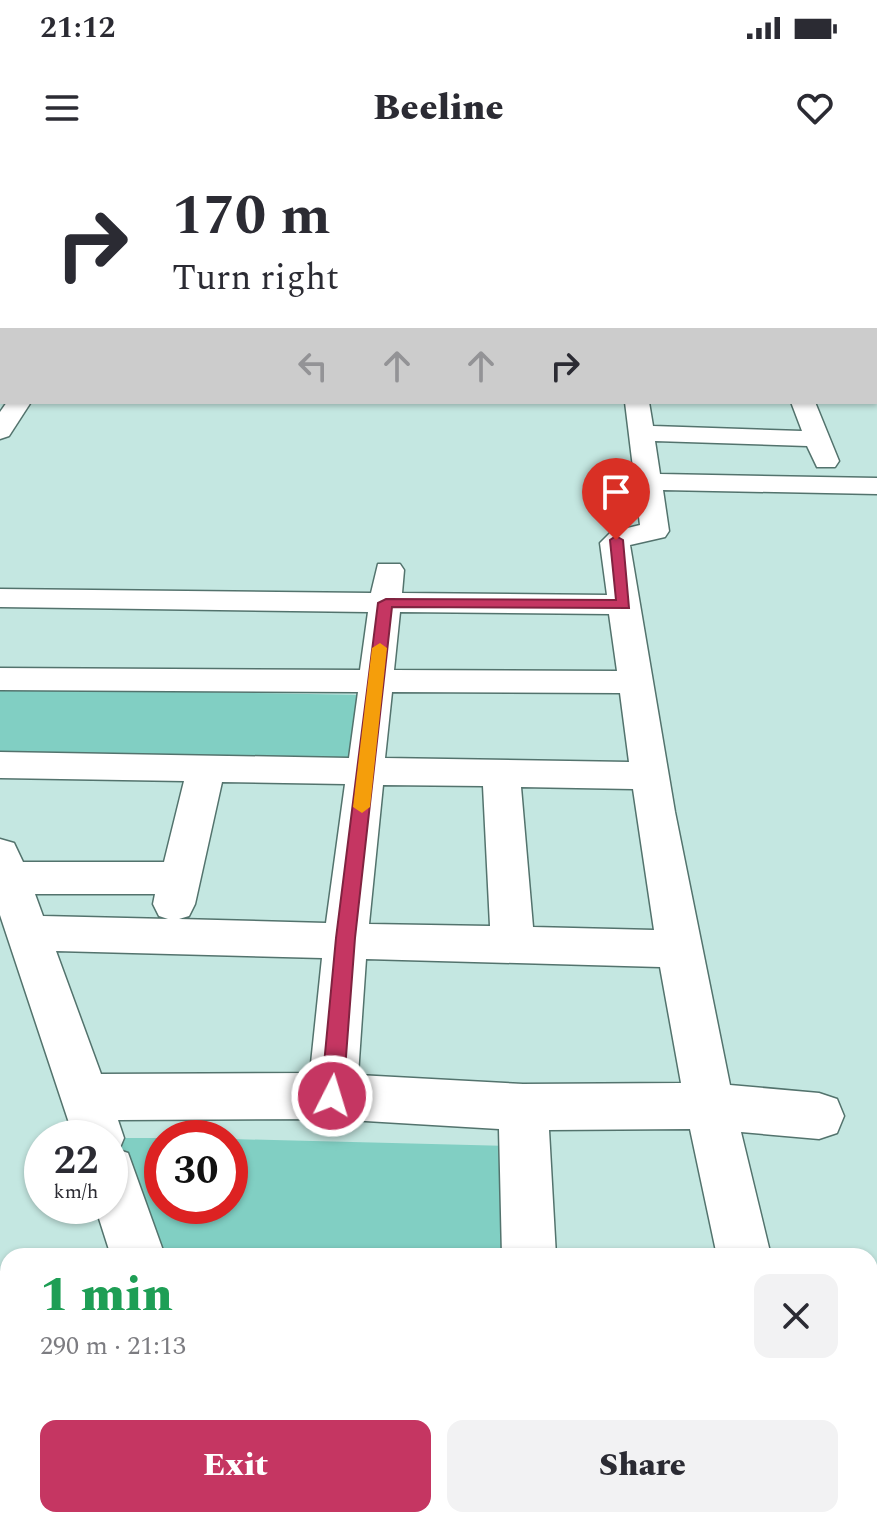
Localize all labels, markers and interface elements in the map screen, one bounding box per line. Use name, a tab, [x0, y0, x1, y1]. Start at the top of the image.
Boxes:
text: 21:12	[40, 5, 115, 51]
text: Beeline	[373, 81, 504, 136]
icon: menu	[40, 86, 84, 130]
icon: heart	[793, 86, 837, 130]
text: 170 m	[172, 174, 331, 259]
icon: right	[40, 192, 144, 296]
text: Turn right	[172, 251, 339, 306]
icon: left	[291, 344, 335, 388]
icon: ahead	[375, 344, 419, 388]
icon: ahead	[459, 344, 503, 388]
icon: right	[543, 344, 587, 388]
pin	[582, 458, 650, 540]
icon: arrive	[594, 470, 638, 514]
position arrow	[290, 1054, 374, 1138]
speed limit sign: 30	[144, 1120, 248, 1224]
text: 22	[54, 1131, 98, 1192]
text: km/h	[54, 1177, 99, 1207]
text: 1 min	[40, 1259, 173, 1332]
button: close	[754, 1274, 838, 1358]
text: 290 m · 21:13	[40, 1326, 186, 1366]
button: Exit	[40, 1420, 431, 1512]
button: Share	[447, 1420, 838, 1512]

